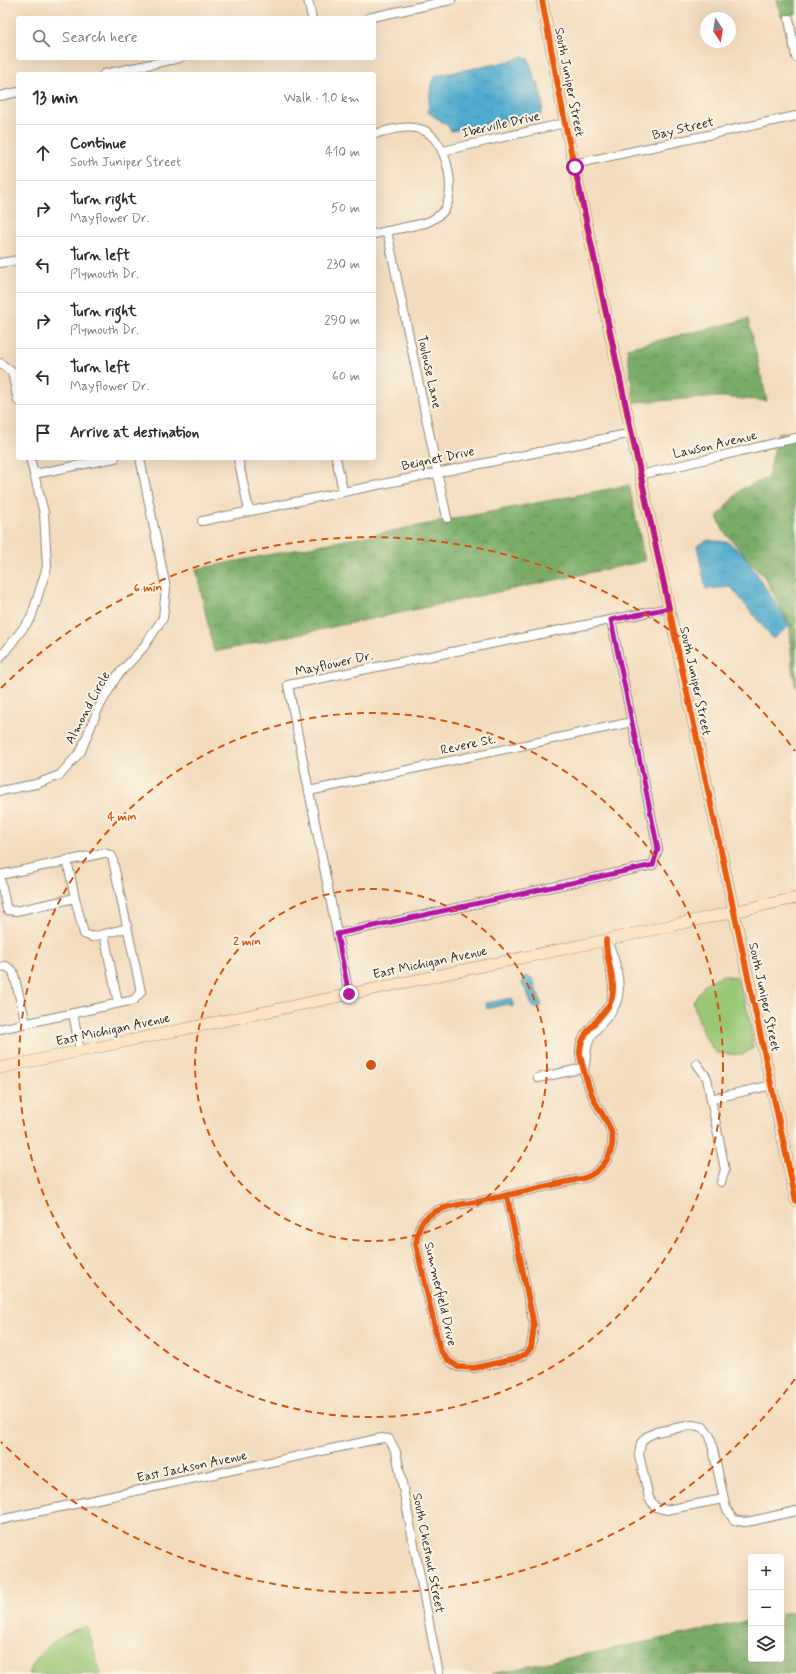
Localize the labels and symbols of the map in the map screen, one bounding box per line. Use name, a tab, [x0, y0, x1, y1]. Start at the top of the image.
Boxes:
north arrow	[700, 12, 736, 48]
street label: South Juniper Street	[550, 26, 588, 138]
street label: Iberville Drive	[460, 108, 542, 142]
street label: Bay Street	[650, 114, 716, 144]
route start	[566, 158, 584, 176]
street label: Toulouse Lane	[413, 334, 445, 410]
street label: Lawson Avenue	[671, 427, 759, 463]
street label: Beignet Drive	[400, 443, 476, 475]
text: 6 min	[134, 580, 162, 596]
street label: South Juniper Street	[675, 625, 715, 737]
street label: Mayflower Dr.	[293, 647, 375, 681]
street label: Almond Circle	[62, 669, 114, 747]
street label: Revere St.	[439, 731, 497, 759]
text: 4 min	[107, 809, 137, 825]
text: 2 min	[233, 934, 261, 950]
street label: South Juniper Street	[744, 941, 784, 1053]
street label: East Michigan Avenue	[371, 943, 489, 983]
route end	[340, 985, 358, 1003]
street label: East Michigan Avenue	[54, 1010, 172, 1050]
centre of rings	[364, 1058, 378, 1072]
street label: Summerfield Drive	[420, 1240, 460, 1348]
street label: East Jackson Avenue	[135, 1447, 249, 1487]
street label: South Chestnut Street	[408, 1492, 448, 1614]

